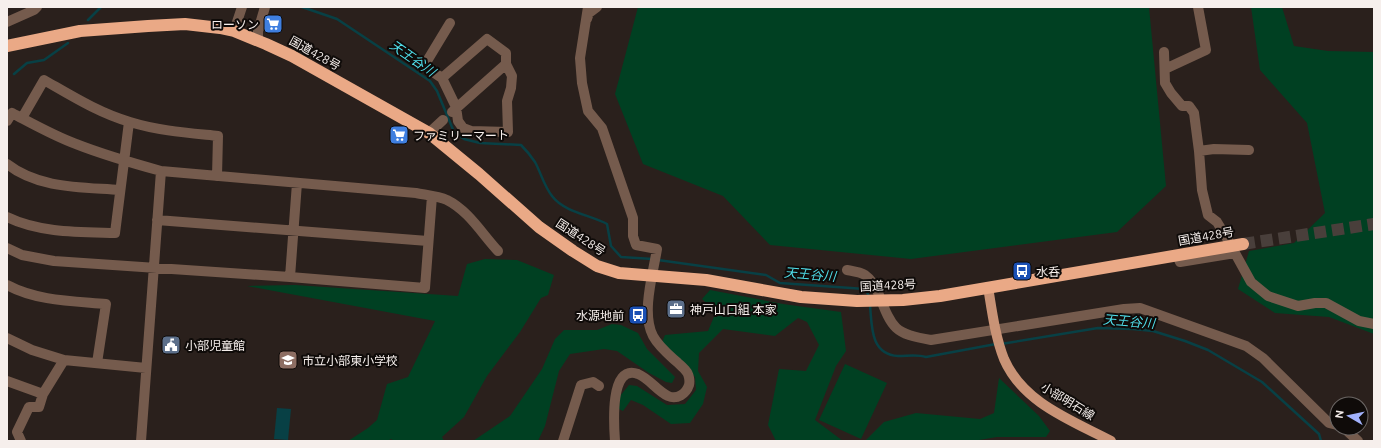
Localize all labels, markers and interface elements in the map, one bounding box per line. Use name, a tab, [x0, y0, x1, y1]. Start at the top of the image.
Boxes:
supermarket icon: ローソン	[262, 13, 284, 35]
place label: ローソン	[211, 18, 259, 31]
street label: 国道428号	[287, 34, 343, 72]
water label: 天王谷川	[388, 37, 440, 80]
supermarket icon: ファミリーマート	[388, 124, 410, 146]
place label: ファミリーマート	[413, 129, 509, 142]
street label: 国道428号	[554, 216, 608, 258]
street label: 国道428号	[1177, 225, 1235, 247]
bus stop icon: 水呑	[1011, 260, 1033, 282]
water label: 天王谷川	[783, 265, 838, 283]
place label: 水呑	[1036, 265, 1060, 278]
street label: 国道428号	[860, 277, 916, 293]
office icon: 神戸山口組 本家	[665, 298, 687, 320]
place label: 神戸山口組 本家	[690, 303, 777, 316]
bus stop icon: 水源地前	[627, 304, 649, 326]
place label: 水源地前	[576, 309, 624, 322]
water label: 天王谷川	[1102, 312, 1157, 330]
public building icon: 小部児童館	[160, 334, 182, 356]
place label: 小部児童館	[185, 339, 245, 352]
school or university icon: 市立小部東小学校	[277, 349, 299, 371]
place label: 市立小部東小学校	[302, 354, 398, 367]
street label: 小部明石線	[1039, 380, 1097, 422]
north arrow	[1329, 396, 1369, 436]
text: N	[1333, 409, 1346, 419]

